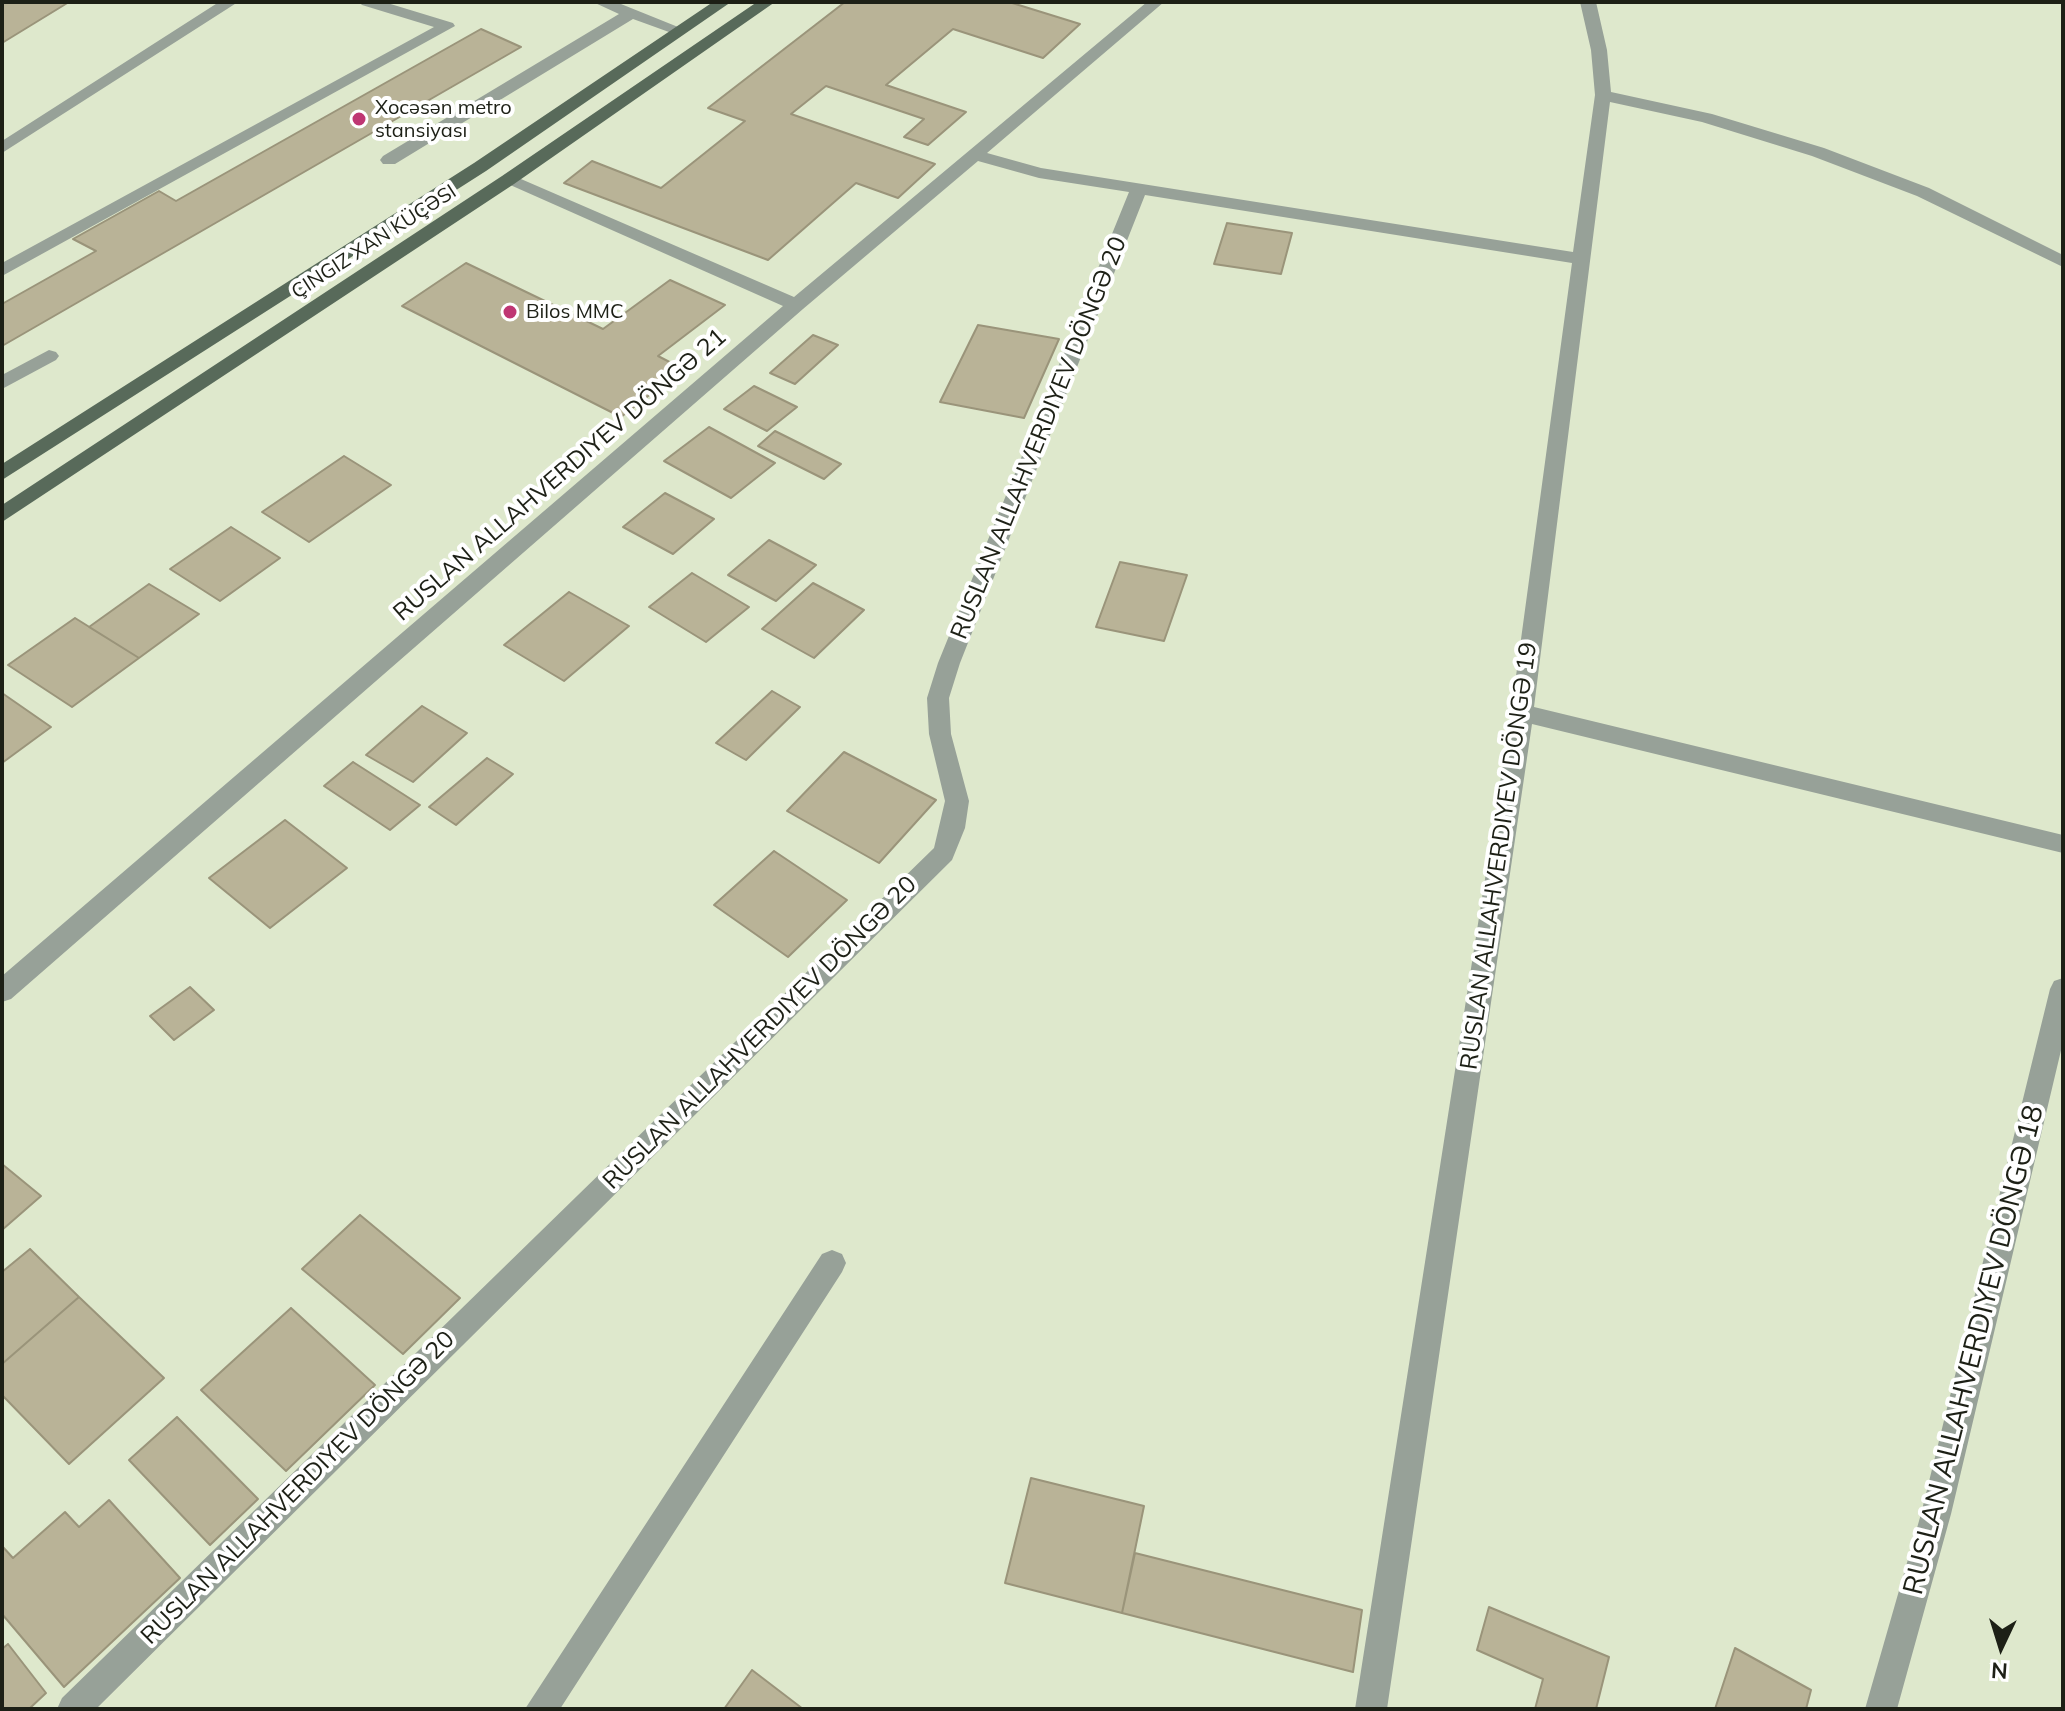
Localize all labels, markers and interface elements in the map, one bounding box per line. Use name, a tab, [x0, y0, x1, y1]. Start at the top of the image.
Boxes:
place label: Xocəsən metro stansiyası	[375, 96, 512, 143]
marker: Xocəsən metro stansiyası	[350, 110, 368, 128]
street label: ÇINGIZ XAN KÜÇƏSI	[287, 180, 461, 304]
street label: RUSLAN ALLAHVERDIYEV DÖNGƏ 20	[945, 233, 1133, 643]
place label: Bilos MMC	[526, 300, 624, 324]
marker: Bilos MMC	[501, 303, 519, 321]
street label: RUSLAN ALLAHVERDIYEV DÖNGƏ 21	[388, 323, 732, 627]
street label: RUSLAN ALLAHVERDIYEV DÖNGƏ 19	[1455, 640, 1543, 1072]
street label: RUSLAN ALLAHVERDIYEV DÖNGƏ 20	[597, 870, 923, 1196]
street label: RUSLAN ALLAHVERDIYEV DÖNGƏ 18	[1897, 1102, 2051, 1598]
street label: RUSLAN ALLAHVERDIYEV DÖNGƏ 20	[135, 1325, 461, 1651]
north arrow	[1961, 1607, 2041, 1687]
text: N	[1990, 1656, 2009, 1685]

